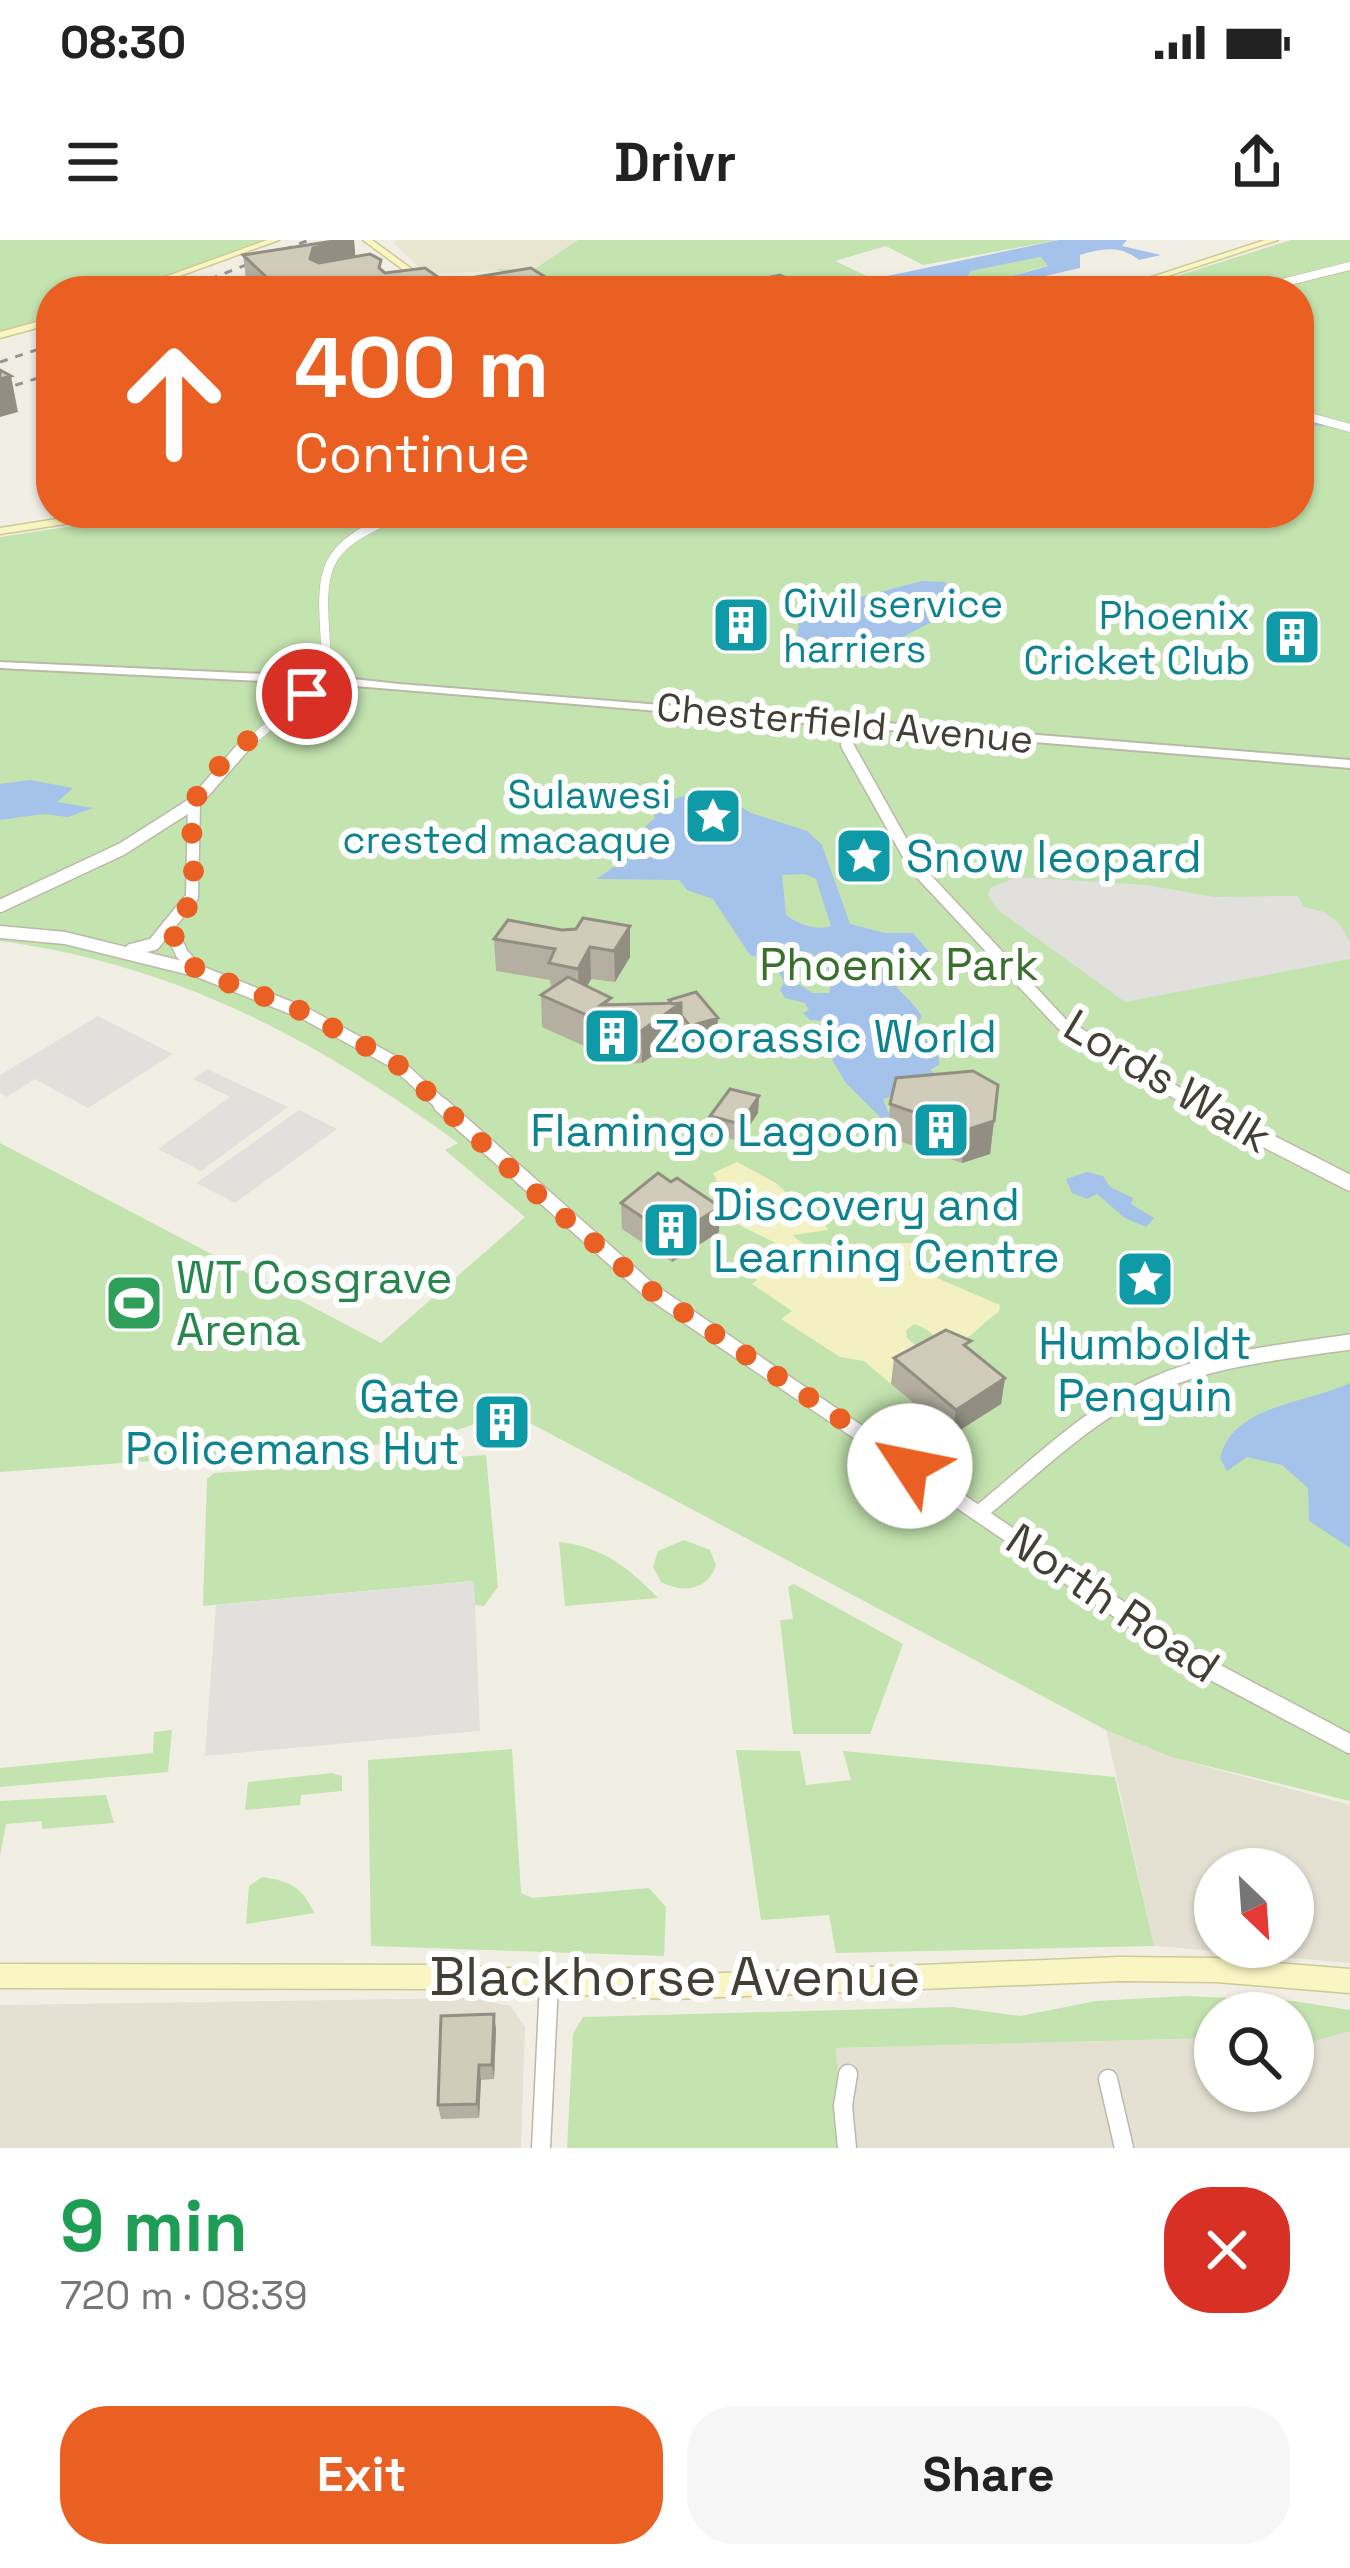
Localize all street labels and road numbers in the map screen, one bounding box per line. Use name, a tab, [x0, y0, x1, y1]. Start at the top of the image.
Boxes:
street label: Chesterfield Avenue	[655, 682, 1035, 764]
street label: Lords Walk	[1054, 997, 1282, 1165]
street label: North Road	[996, 1511, 1230, 1695]
street label: Blackhorse Avenue	[429, 1942, 921, 2011]

